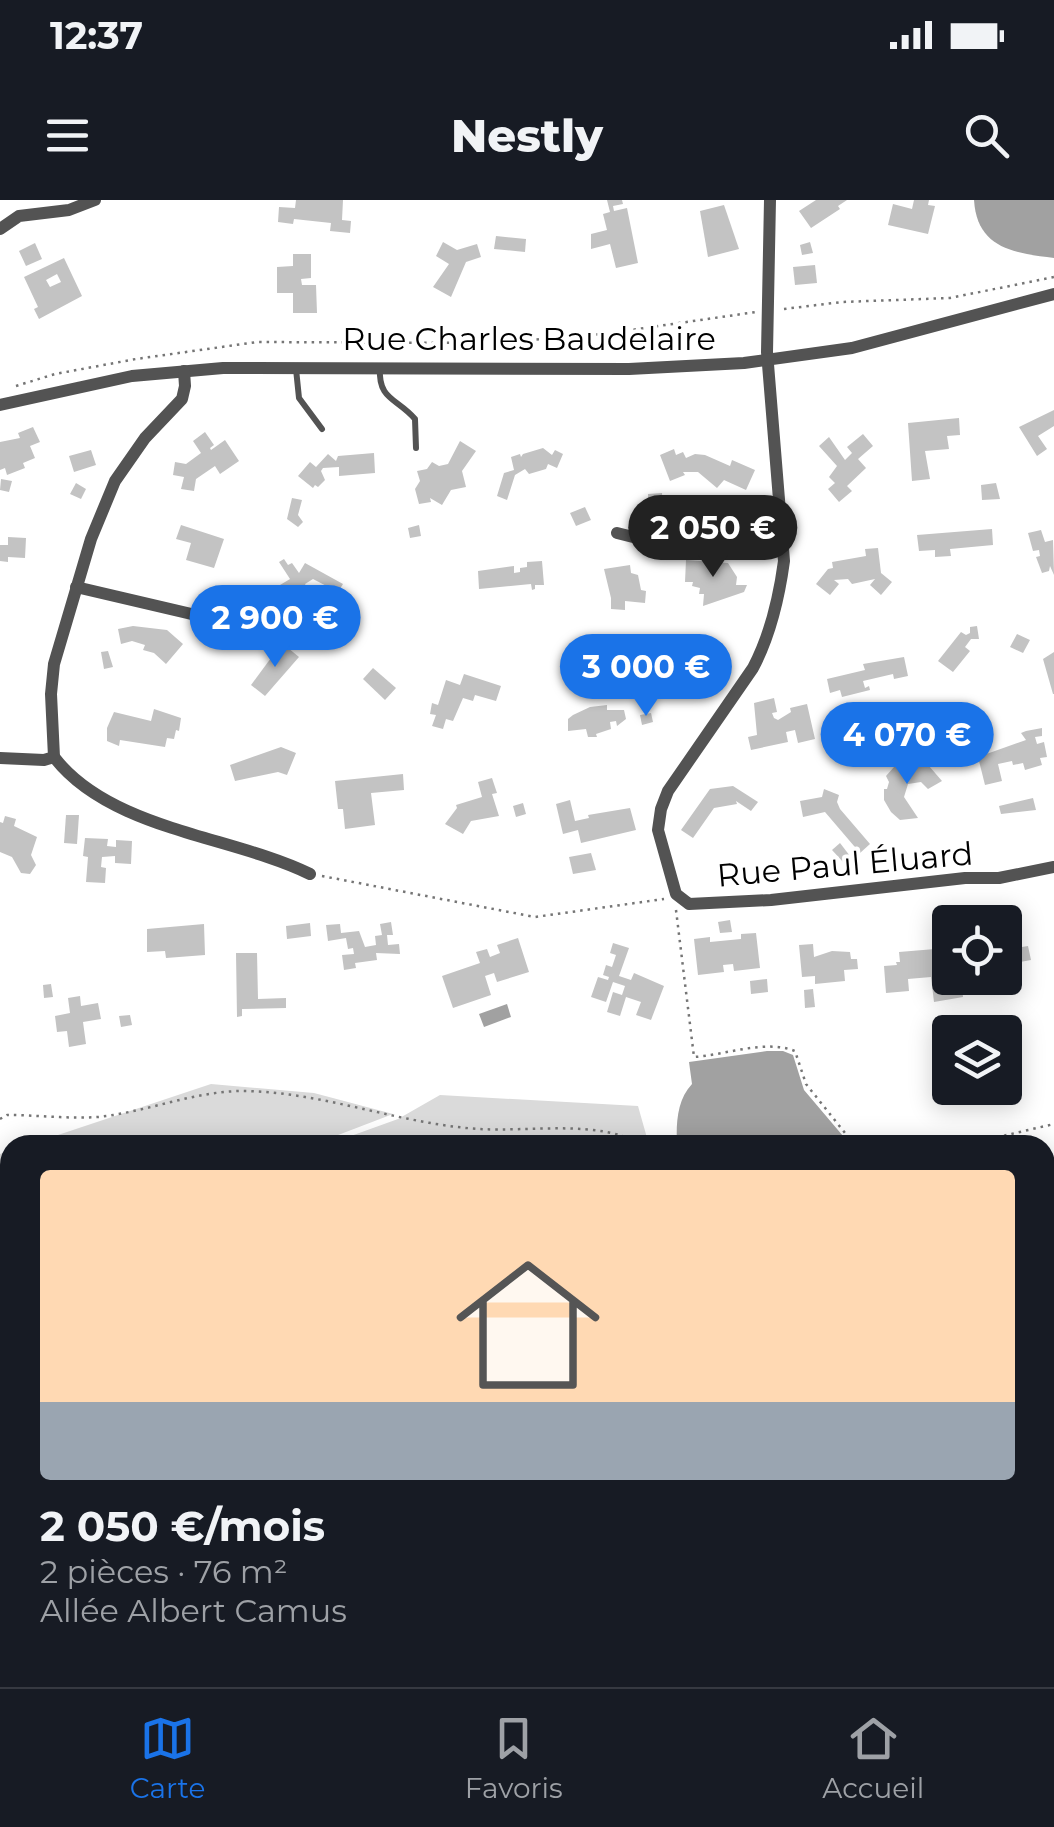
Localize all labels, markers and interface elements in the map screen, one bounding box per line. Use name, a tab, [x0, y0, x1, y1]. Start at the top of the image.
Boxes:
text: 12:37	[50, 12, 143, 59]
icon: menu	[40, 108, 95, 163]
text: Nestly	[451, 108, 603, 163]
icon: search	[959, 108, 1014, 163]
street label: Rue Charles Baudelaire	[342, 319, 716, 358]
pin: 2 050 €	[621, 495, 805, 580]
text: 2 050 €	[650, 508, 776, 547]
pin: 2 900 €	[183, 585, 367, 670]
text: 2 900 €	[212, 598, 338, 637]
pin: 3 000 €	[554, 634, 738, 719]
text: 3 000 €	[582, 647, 710, 686]
pin: 4 070 €	[815, 702, 999, 787]
text: 4 070 €	[843, 715, 971, 754]
street label: Rue Paul Éluard	[715, 833, 975, 895]
map controls	[932, 905, 1022, 1105]
button: locate	[932, 905, 1022, 995]
button: layers	[932, 1015, 1022, 1105]
icon: home	[438, 1235, 618, 1415]
text: 2 050 €/mois	[40, 1500, 325, 1552]
text: 2 pièces · 76 m²	[40, 1552, 288, 1591]
text: Allée Albert Camus	[40, 1591, 347, 1630]
tab: Carte	[130, 1711, 205, 1805]
tab: Favoris	[465, 1711, 563, 1805]
tab: Accueil	[822, 1711, 924, 1805]

